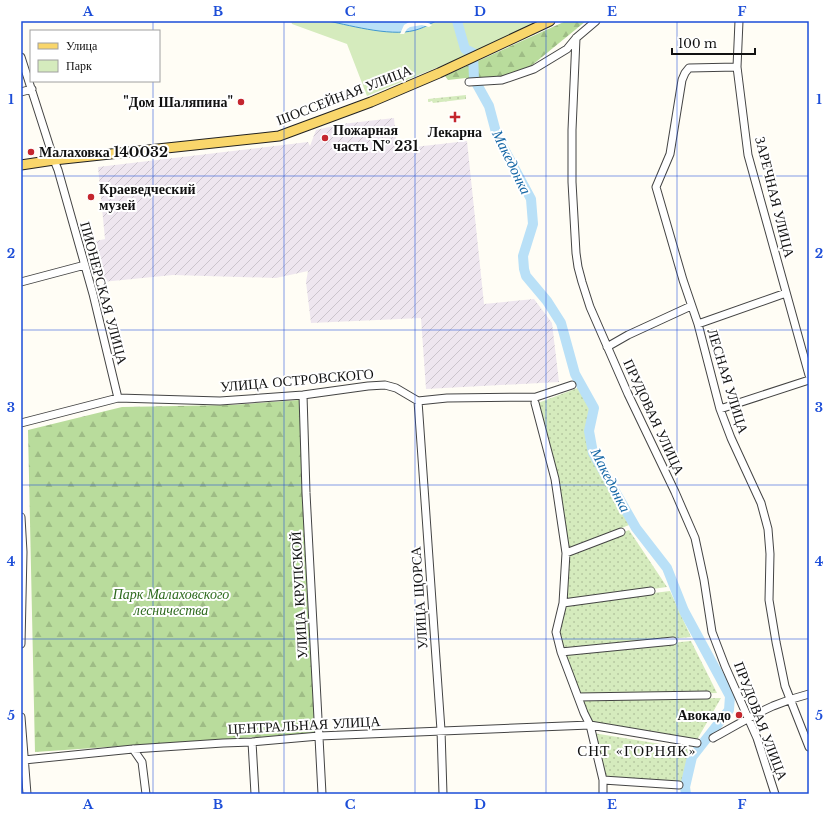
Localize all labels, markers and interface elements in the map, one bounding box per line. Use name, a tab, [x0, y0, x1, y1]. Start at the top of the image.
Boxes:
text: A	[82, 3, 94, 20]
text: B	[213, 3, 223, 20]
text: C	[345, 3, 356, 20]
text: D	[474, 3, 486, 20]
text: E	[607, 3, 617, 20]
text: F	[738, 3, 747, 20]
legend	[30, 30, 160, 82]
scale bar	[672, 30, 755, 56]
text: 100 m	[678, 36, 717, 51]
text: Улица	[66, 38, 98, 53]
text: Парк	[66, 58, 92, 73]
street label: ШОССЕЙНАЯ УЛИЦА	[274, 61, 415, 129]
text: 1	[8, 91, 14, 108]
text: 1	[816, 91, 822, 108]
place label: "Дом Шаляпина"	[123, 93, 233, 111]
marker: "Дом Шаляпина"	[236, 97, 246, 107]
marker: Лекарна	[450, 112, 460, 122]
place label: Пожарная часть № 231	[333, 121, 419, 155]
place label: Лекарна	[428, 123, 482, 141]
water label: Македонка	[488, 126, 536, 197]
marker: Пожарная часть № 231	[320, 133, 330, 143]
street label: ЗАРЕЧНАЯ УЛИЦА	[751, 135, 799, 260]
place label: Малаховка 140032	[39, 143, 168, 161]
marker: Малаховка 140032	[26, 147, 36, 157]
place label: Краеведческий музей	[99, 180, 196, 214]
marker: Краеведческий музей	[86, 192, 96, 202]
street label: ПИОНЕРСКАЯ УЛИЦА	[76, 220, 132, 367]
text: 2	[7, 245, 15, 262]
text: 2	[815, 245, 823, 262]
street label: ЛЕСНАЯ УЛИЦА	[703, 326, 753, 437]
street label: ПРУДОВАЯ УЛИЦА	[619, 356, 689, 479]
street label: УЛИЦА ОСТРОВСКОГО	[219, 364, 375, 396]
text: 3	[7, 399, 15, 416]
text: 3	[815, 399, 823, 416]
water label: Македонка	[586, 444, 635, 515]
street label: УЛИЦА КРУПСКОЙ	[287, 531, 311, 659]
street label: УЛИЦА ЩОРСА	[406, 545, 432, 650]
text: 4	[7, 553, 16, 570]
text: 4	[815, 553, 824, 570]
park label: Парк Малаховского лесничества	[112, 585, 229, 619]
street label: ПРУДОВАЯ УЛИЦА	[730, 659, 792, 784]
place label: Авокадо	[677, 706, 731, 724]
text: 5	[7, 707, 15, 724]
text: 5	[815, 707, 823, 724]
marker: Авокадо	[734, 710, 744, 720]
street label: ЦЕНТРАЛЬНАЯ УЛИЦА	[227, 712, 382, 738]
district label: СНТ «ГОРНЯК»	[577, 741, 697, 760]
text: A	[82, 796, 94, 813]
text: B	[213, 796, 223, 813]
text: C	[345, 796, 356, 813]
text: D	[474, 796, 486, 813]
text: E	[607, 796, 617, 813]
text: F	[738, 796, 747, 813]

